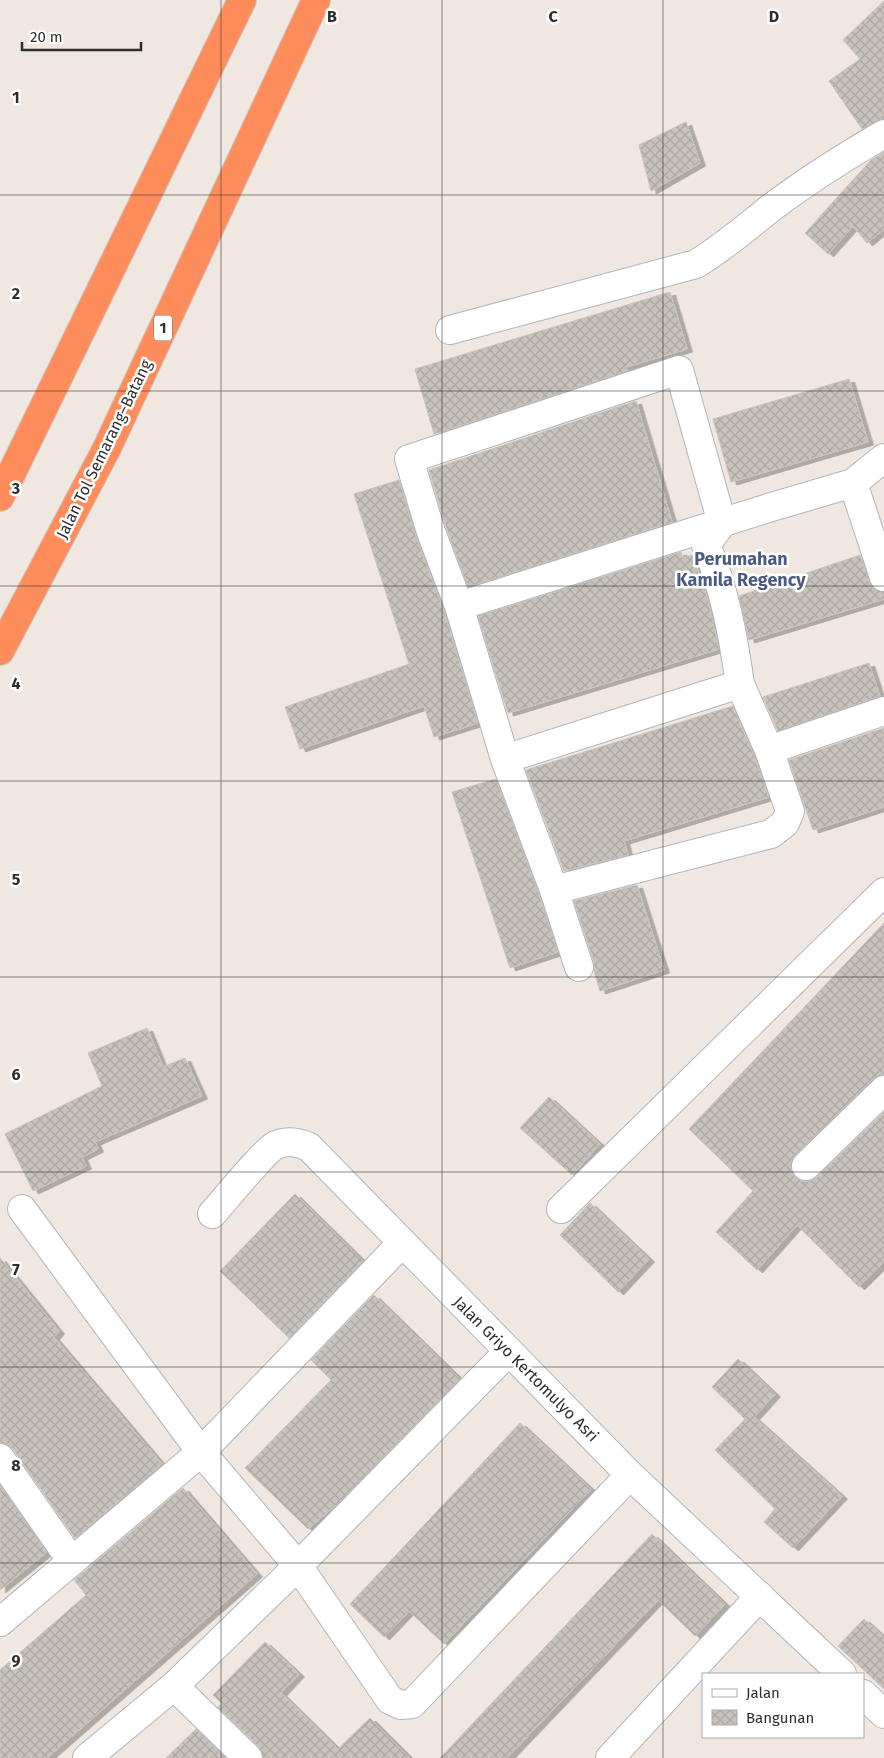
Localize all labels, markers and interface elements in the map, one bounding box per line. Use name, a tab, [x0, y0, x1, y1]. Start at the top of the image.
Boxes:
text: B	[327, 7, 337, 26]
text: C	[548, 7, 558, 26]
text: D	[769, 7, 779, 26]
scale bar	[22, 20, 141, 52]
text: 20 m	[30, 28, 63, 46]
text: 1	[12, 88, 20, 107]
text: 2	[12, 284, 20, 303]
road number: 1	[154, 316, 172, 340]
street label: Jalan Tol Semarang–Batang	[52, 356, 156, 541]
text: 3	[11, 479, 20, 498]
district label: Perumahan Kamila Regency	[676, 548, 806, 591]
text: 4	[11, 674, 21, 693]
text: 5	[12, 870, 21, 889]
text: 6	[11, 1065, 21, 1084]
text: 7	[12, 1260, 20, 1279]
street label: Jalan Griyo Kertomulyo Asri	[449, 1292, 603, 1446]
text: 8	[11, 1456, 21, 1475]
text: 9	[12, 1651, 21, 1670]
legend	[702, 1673, 864, 1738]
text: Jalan	[746, 1684, 780, 1702]
text: Bangunan	[746, 1709, 814, 1727]

